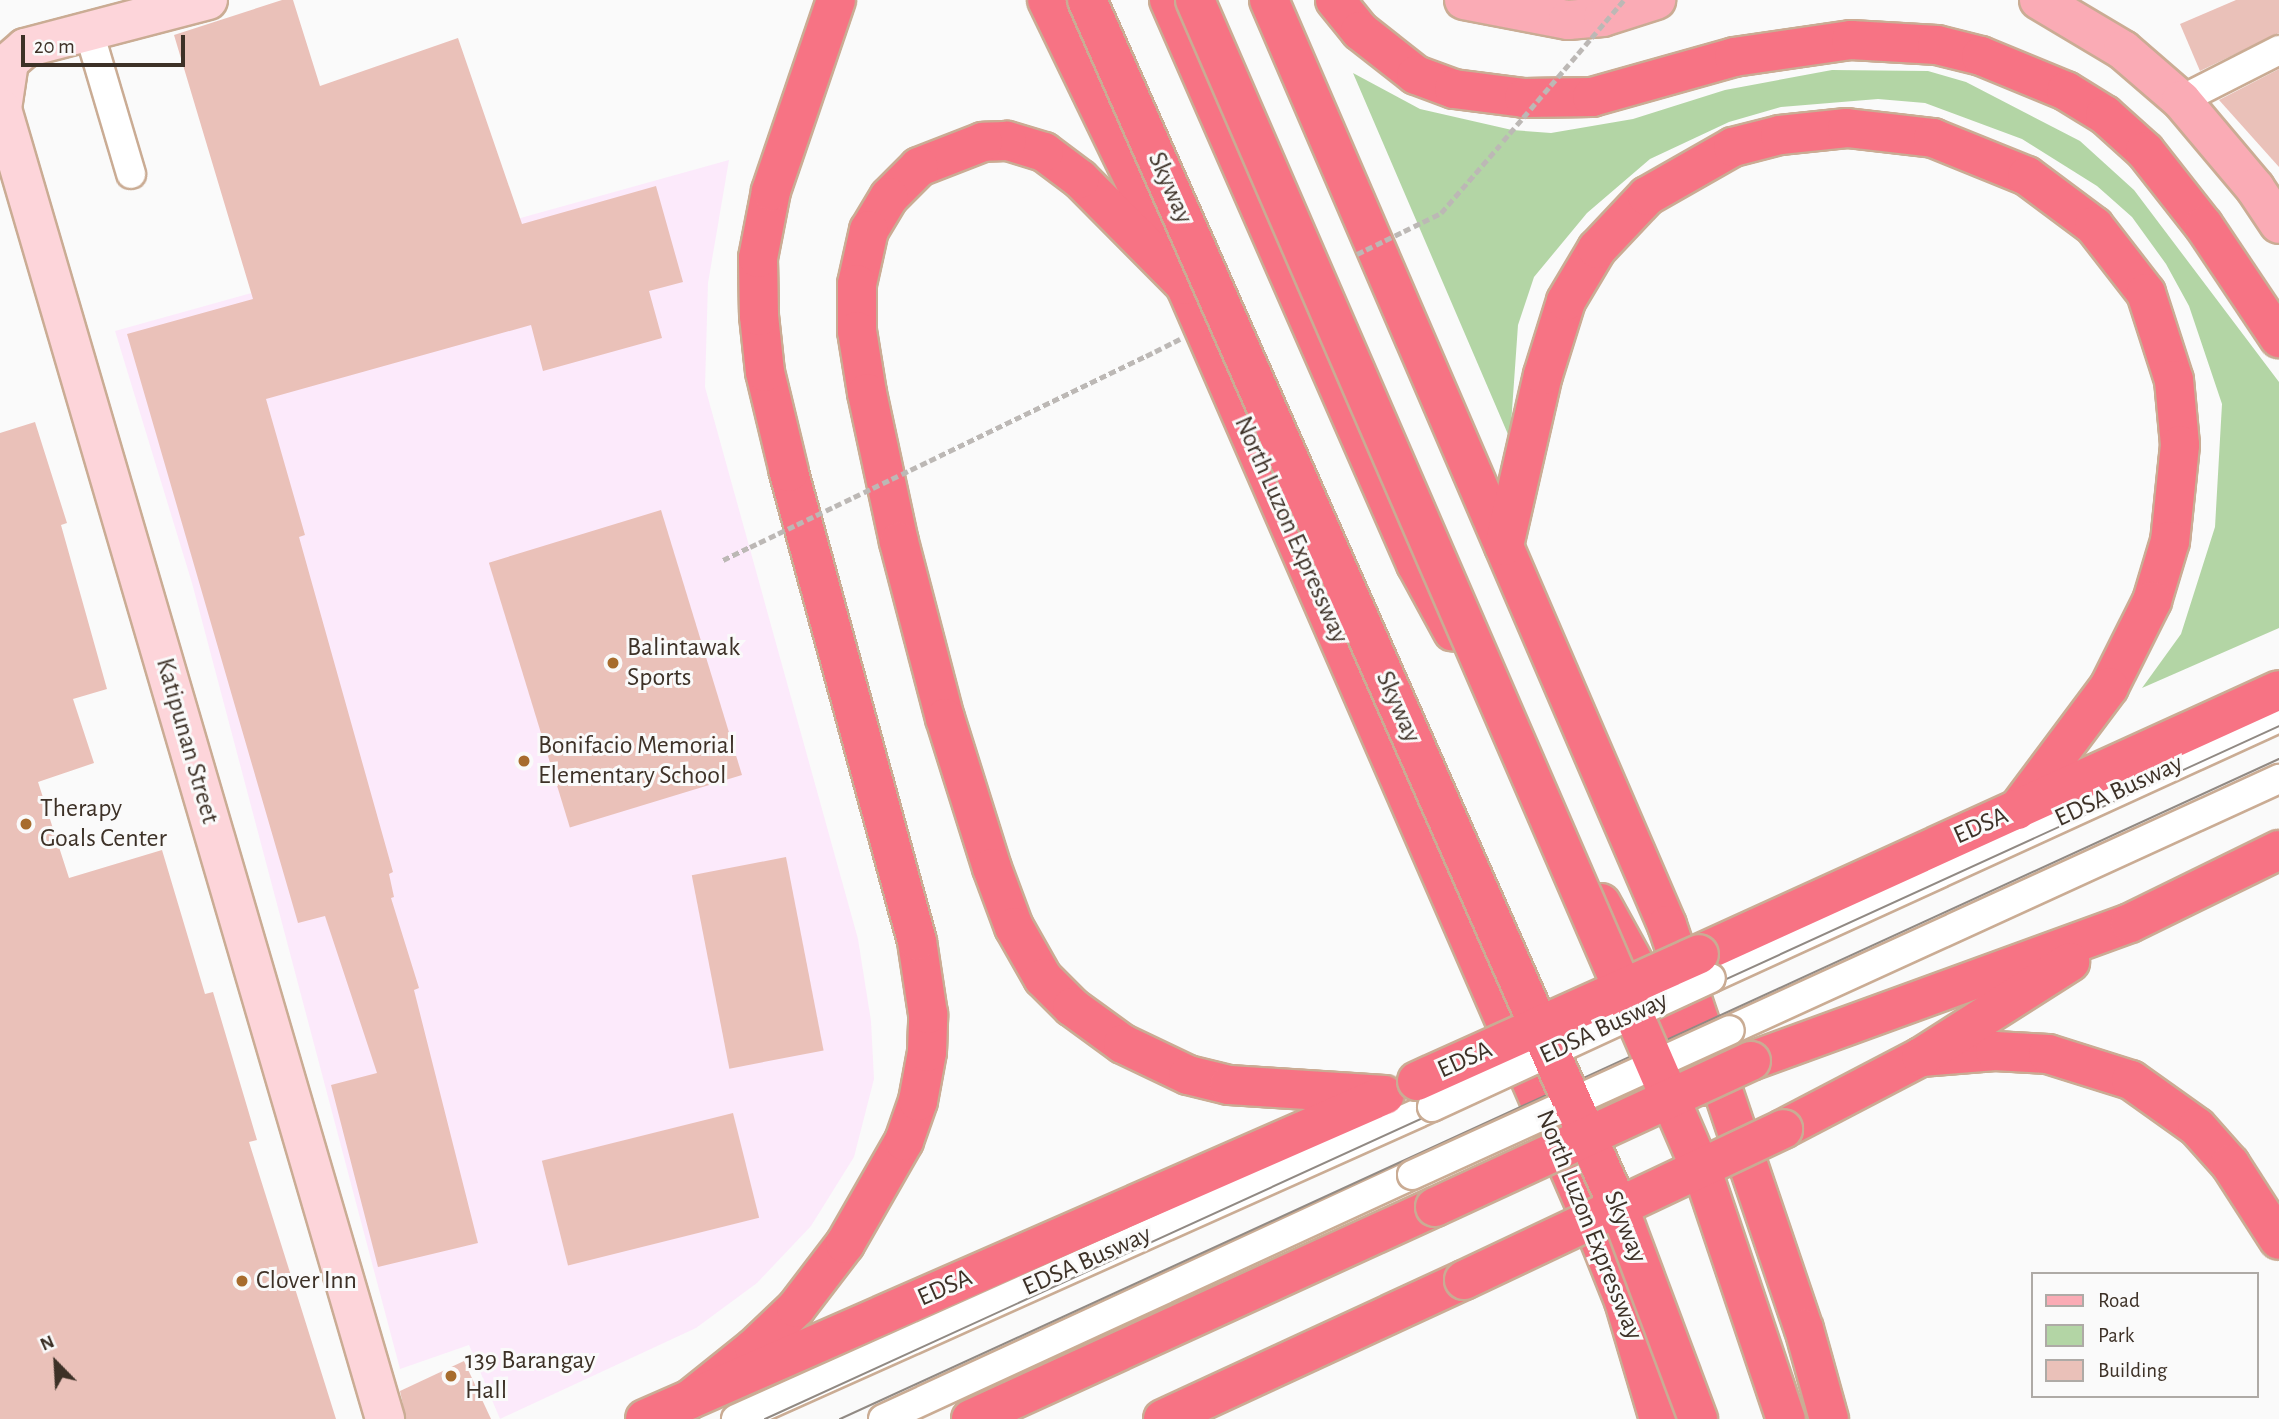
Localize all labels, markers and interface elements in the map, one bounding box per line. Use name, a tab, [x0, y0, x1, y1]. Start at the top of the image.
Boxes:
scale bar	[24, 21, 189, 65]
text: 20 m	[34, 36, 75, 57]
street label: Skyway	[1141, 147, 1199, 229]
street label: North Luzon Expressway	[1227, 412, 1355, 648]
place label: Balintawak Sports	[627, 632, 740, 694]
street label: Katipunan Street	[148, 655, 226, 827]
marker: Balintawak Sports	[605, 655, 621, 671]
street label: Skyway	[1369, 666, 1427, 748]
place label: Bonifacio Memorial Elementary School	[538, 730, 735, 792]
street label: EDSA Busway	[2050, 748, 2188, 834]
marker: Bonifacio Memorial Elementary School	[516, 753, 532, 769]
place label: Therapy Goals Center	[40, 793, 167, 854]
street label: EDSA	[1949, 800, 2013, 852]
marker: Therapy Goals Center	[18, 816, 34, 832]
street label: EDSA Busway	[1535, 985, 1673, 1071]
street label: EDSA	[1433, 1034, 1497, 1086]
street label: North Luzon Expressway	[1529, 1106, 1649, 1344]
street label: Skyway	[1597, 1186, 1653, 1268]
street label: EDSA Busway	[1018, 1219, 1156, 1303]
street label: EDSA	[913, 1262, 977, 1314]
place label: Clover Inn	[256, 1265, 357, 1297]
legend	[2030, 1272, 2258, 1398]
marker: Clover Inn	[234, 1273, 250, 1289]
text: Road	[2098, 1290, 2140, 1311]
text: Park	[2098, 1325, 2134, 1346]
north arrow	[21, 1328, 91, 1398]
text: N	[37, 1332, 57, 1355]
place label: 139 Barangay Hall	[465, 1345, 595, 1406]
text: Building	[2098, 1360, 2167, 1381]
marker: 139 Barangay Hall	[443, 1368, 459, 1384]

